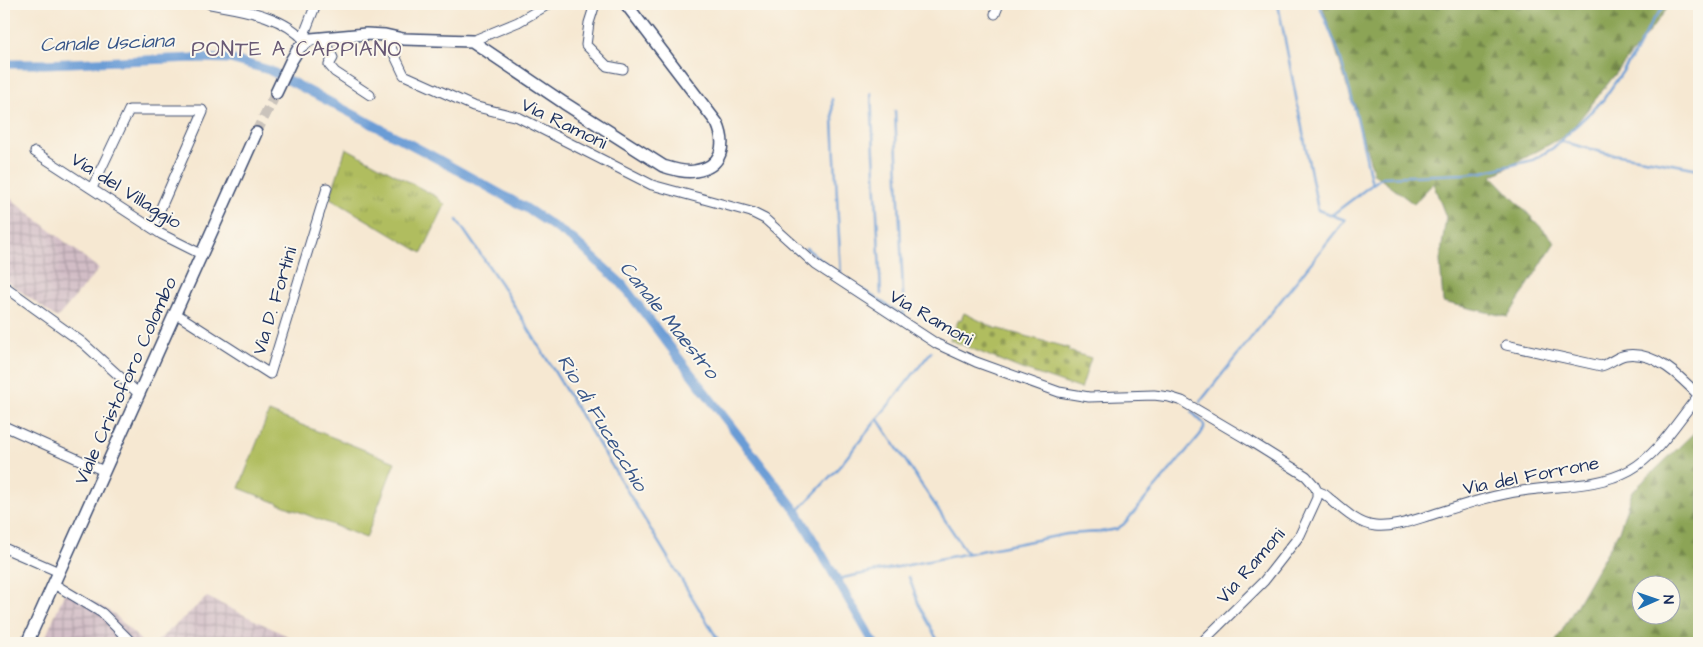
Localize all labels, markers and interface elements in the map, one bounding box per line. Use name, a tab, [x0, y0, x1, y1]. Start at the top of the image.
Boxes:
water label: Canale Usciana	[40, 27, 175, 59]
district label: PONTE A CAPPIANO	[191, 35, 403, 64]
street label: Via Ramoni	[516, 91, 612, 157]
street label: Via del Villaggio	[65, 146, 187, 237]
street label: Via D. Fortini	[246, 243, 304, 358]
water label: Canale Maestro	[613, 255, 726, 386]
street label: Viale Cristoforo Colombo	[68, 273, 184, 489]
street label: Via Ramoni	[884, 283, 978, 353]
water label: Rio di Fucecchio	[550, 349, 655, 498]
street label: Via del Forrone	[1461, 450, 1601, 502]
street label: Via Ramoni	[1210, 522, 1292, 610]
north arrow	[1630, 574, 1680, 624]
text: N	[1658, 595, 1678, 605]

